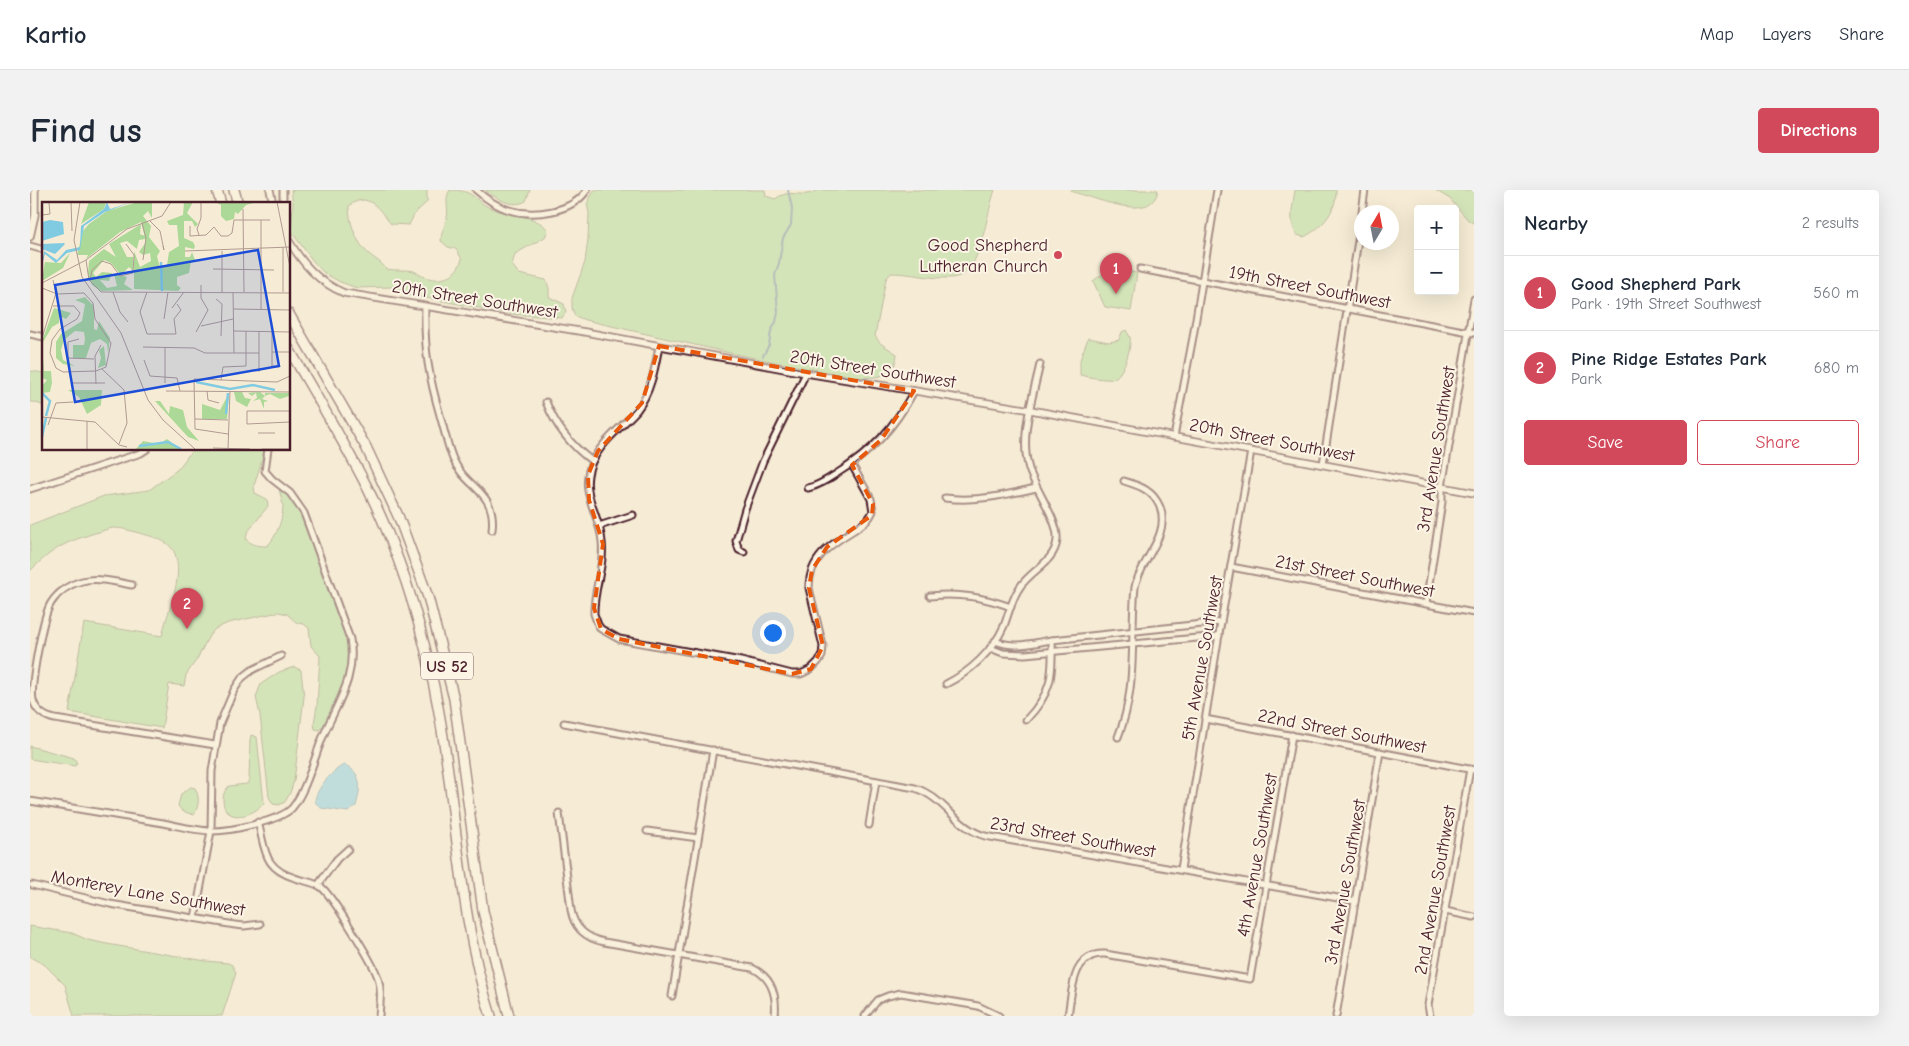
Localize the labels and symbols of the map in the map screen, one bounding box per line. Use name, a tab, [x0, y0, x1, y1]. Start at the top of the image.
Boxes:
inset map	[42, 202, 290, 450]
north arrow	[1354, 205, 1399, 250]
place label: Good Shepherd Lutheran Church	[919, 235, 1048, 277]
marker: Good Shepherd Lutheran Church	[1052, 249, 1064, 261]
pin: 1	[1100, 253, 1132, 294]
street label: 19th Street Southwest	[1227, 262, 1393, 314]
street label: 20th Street Southwest	[390, 276, 560, 323]
street label: 20th Street Southwest	[788, 346, 958, 393]
street label: 3rd Avenue Southwest	[1413, 364, 1460, 534]
street label: 20th Street Southwest	[1188, 414, 1357, 467]
street label: 21st Street Southwest	[1273, 551, 1437, 602]
street label: 5th Avenue Southwest	[1178, 573, 1227, 742]
pin: 2	[171, 588, 203, 629]
your location	[760, 620, 786, 646]
road number: US 52	[421, 652, 473, 680]
street label: 22nd Street Southwest	[1256, 705, 1429, 758]
street label: 4th Avenue Southwest	[1233, 771, 1282, 939]
street label: 3rd Avenue Southwest	[1321, 797, 1371, 966]
street label: 2nd Avenue Southwest	[1410, 803, 1461, 976]
street label: 23rd Street Southwest	[989, 813, 1158, 863]
street label: Monterey Lane Southwest	[49, 866, 247, 921]

